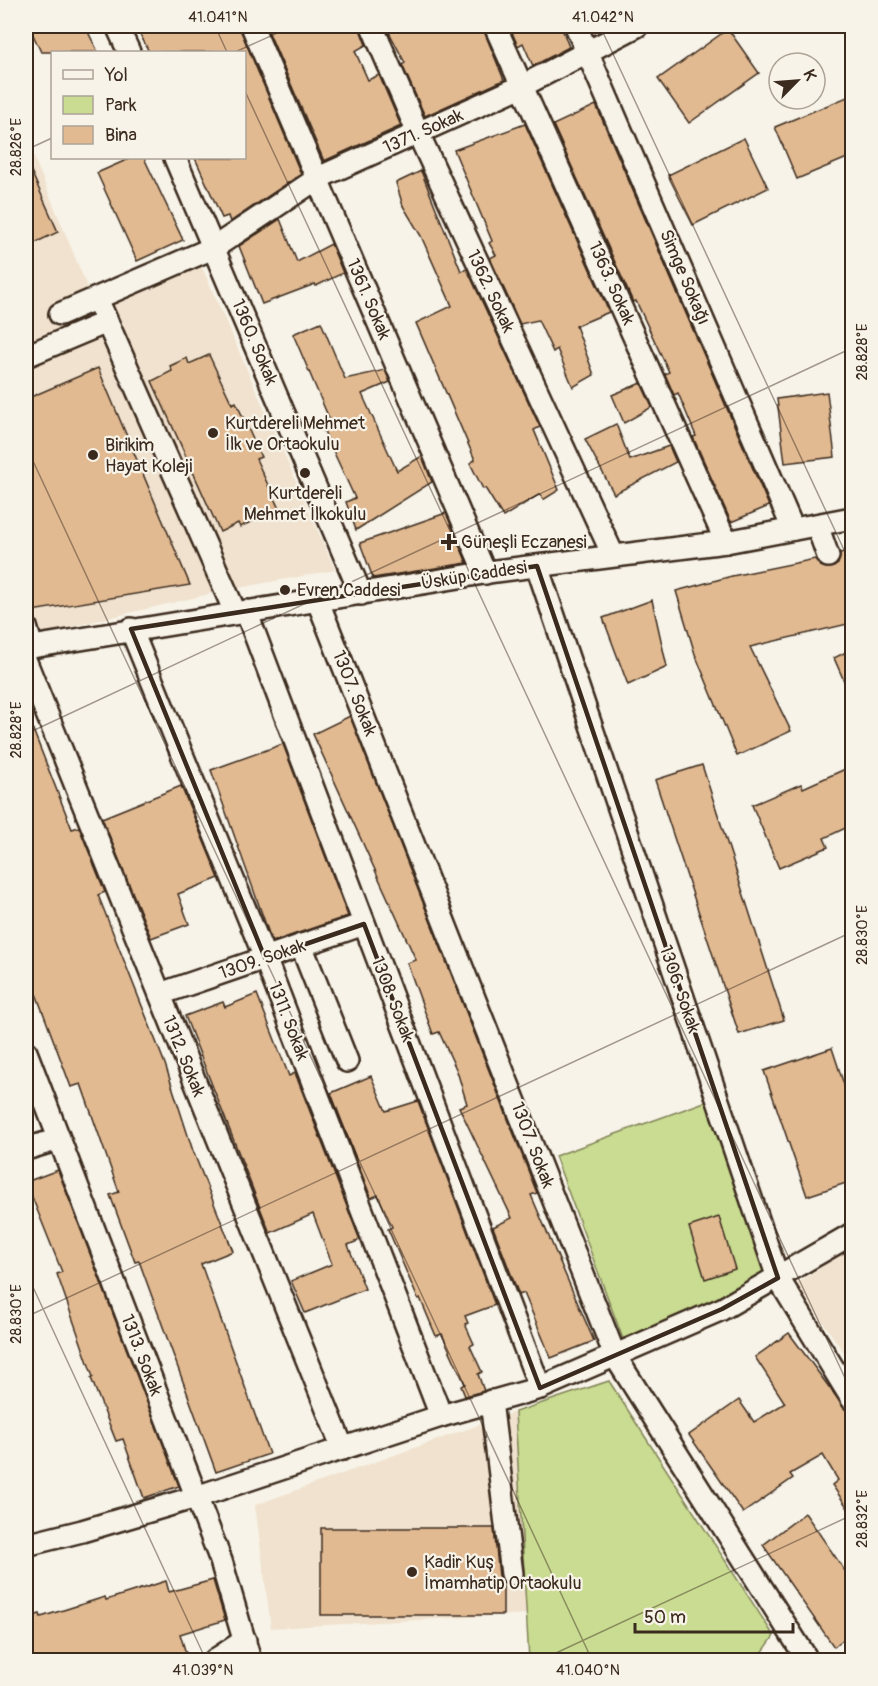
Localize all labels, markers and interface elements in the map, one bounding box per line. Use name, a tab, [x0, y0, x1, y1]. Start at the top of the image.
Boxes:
text: 41.041°N	[188, 8, 248, 27]
text: 41.042°N	[572, 8, 634, 27]
legend	[51, 51, 246, 159]
north arrow	[767, 51, 827, 111]
text: Yol	[104, 64, 128, 87]
text: K	[799, 66, 821, 84]
text: Park	[105, 94, 137, 117]
street label: 1371. Sokak	[380, 103, 467, 159]
text: 28.826°E	[7, 118, 26, 176]
text: Bina	[105, 124, 137, 147]
street label: Simge Sokağı	[654, 226, 715, 328]
street label: 1363. Sokak	[583, 238, 640, 329]
street label: 1362. Sokak	[461, 246, 520, 337]
street label: 1361. Sokak	[341, 255, 396, 344]
street label: 1360. Sokak	[226, 296, 283, 389]
text: 28.828°E	[853, 323, 872, 381]
place label: Kurtdereli Mehmet İlk ve Ortaokulu	[225, 412, 366, 456]
marker: Kurtdereli Mehmet İlk ve Ortaokulu	[206, 426, 220, 440]
place label: Birikim Hayat Koleji	[105, 434, 192, 478]
marker: Birikim Hayat Koleji	[86, 448, 100, 462]
marker: Kurtdereli Mehmet İlkokulu	[298, 466, 312, 480]
place label: Kurtdereli Mehmet İlkokulu	[244, 482, 366, 526]
place label: Güneşli Eczanesi	[461, 531, 587, 554]
marker: Güneşli Eczanesi	[442, 535, 456, 549]
street label: Üsküp Caddesi	[419, 556, 529, 595]
place label: Evren Caddesi	[297, 579, 401, 602]
marker: Evren Caddesi	[278, 583, 292, 597]
street label: 1307. Sokak	[327, 647, 382, 740]
text: 28.828°E	[7, 701, 26, 759]
text: 28.830°E	[853, 905, 872, 965]
street label: 1309. Sokak	[216, 934, 309, 985]
street label: 1306. Sokak	[654, 942, 705, 1037]
street label: 1308. Sokak	[366, 953, 420, 1046]
street label: 1311. Sokak	[263, 979, 314, 1064]
street label: 1312. Sokak	[157, 1012, 210, 1101]
street label: 1307. Sokak	[506, 1099, 560, 1192]
text: 28.830°E	[7, 1284, 26, 1344]
street label: 1313. Sokak	[115, 1311, 168, 1400]
text: 28.832°E	[853, 1490, 872, 1548]
place label: Kadir Kuş İmamhatip Ortaokulu	[424, 1551, 582, 1595]
marker: Kadir Kuş İmamhatip Ortaokulu	[405, 1565, 419, 1579]
scale bar	[635, 1596, 792, 1634]
text: 50 m	[644, 1606, 686, 1629]
text: 41.039°N	[173, 1661, 233, 1680]
text: 41.040°N	[556, 1661, 620, 1680]

